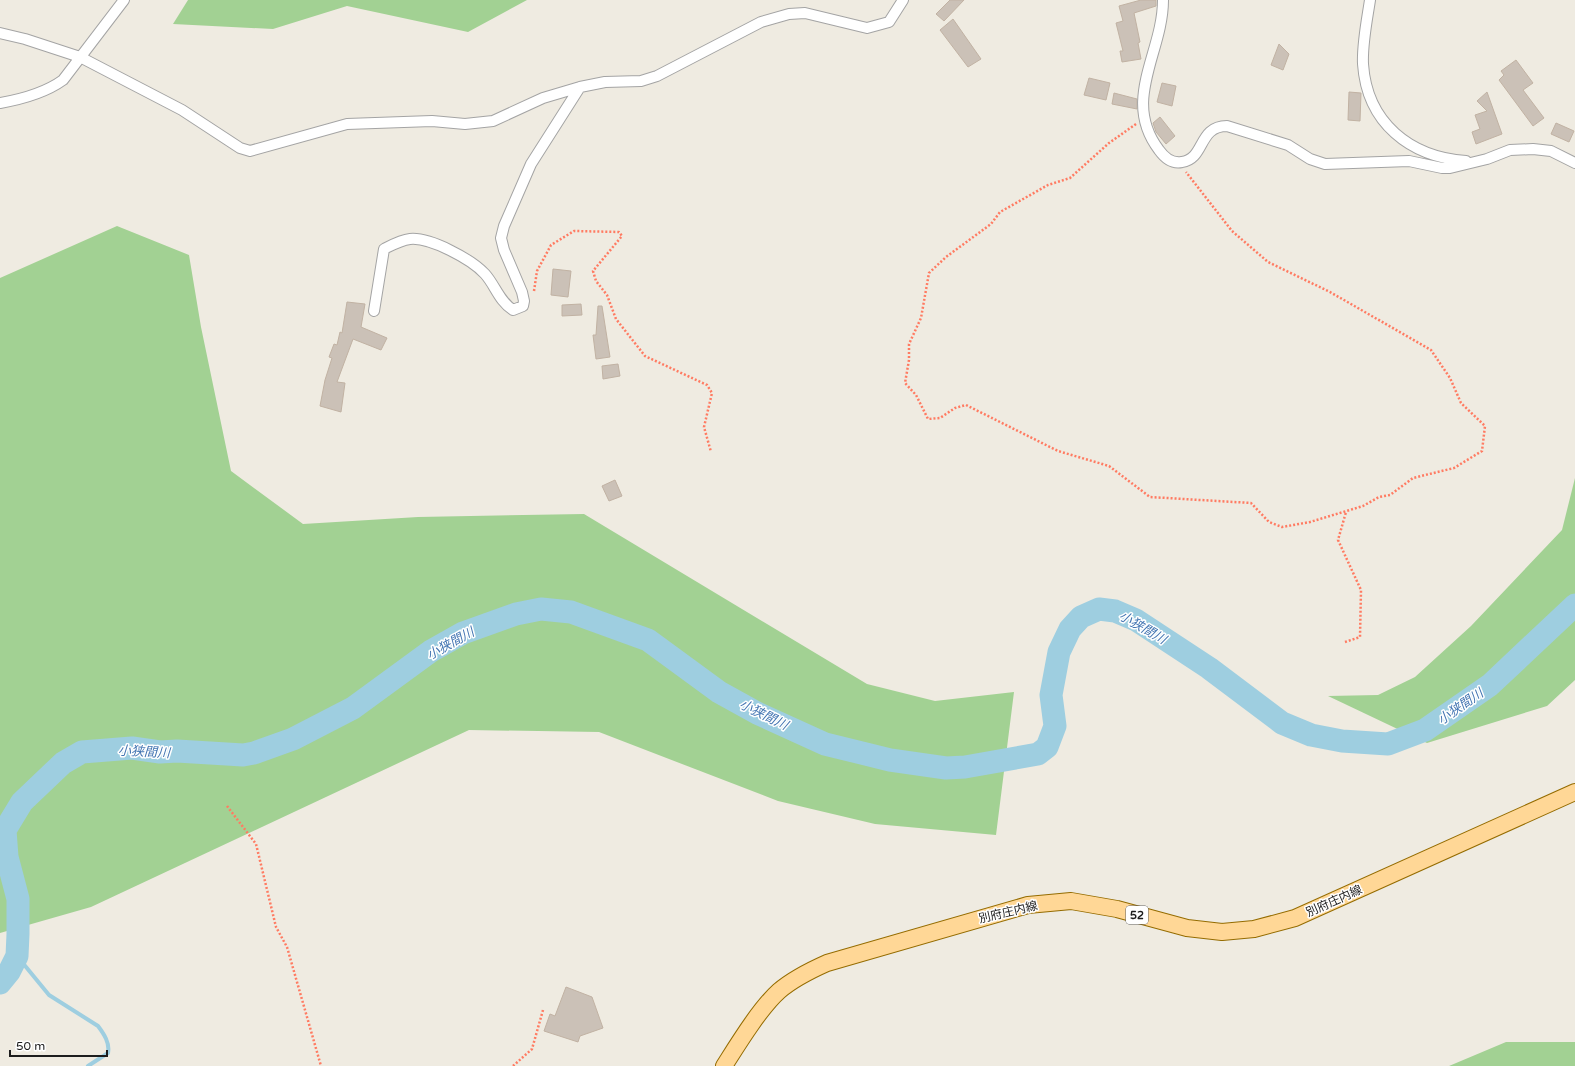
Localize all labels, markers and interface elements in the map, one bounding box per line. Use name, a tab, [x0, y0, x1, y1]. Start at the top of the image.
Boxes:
water label: 小狭間川	[1116, 608, 1171, 649]
water label: 小狭間川	[424, 623, 479, 663]
water label: 小狭間川	[1435, 684, 1488, 728]
water label: 小狭間川	[737, 696, 792, 734]
water label: 小狭間川	[118, 743, 172, 761]
street label: 別府庄内線	[1304, 882, 1364, 920]
street label: 別府庄内線	[977, 898, 1039, 926]
road number: 52	[1126, 906, 1148, 924]
scale bar	[10, 1032, 107, 1058]
text: 50 m	[16, 1039, 45, 1053]

